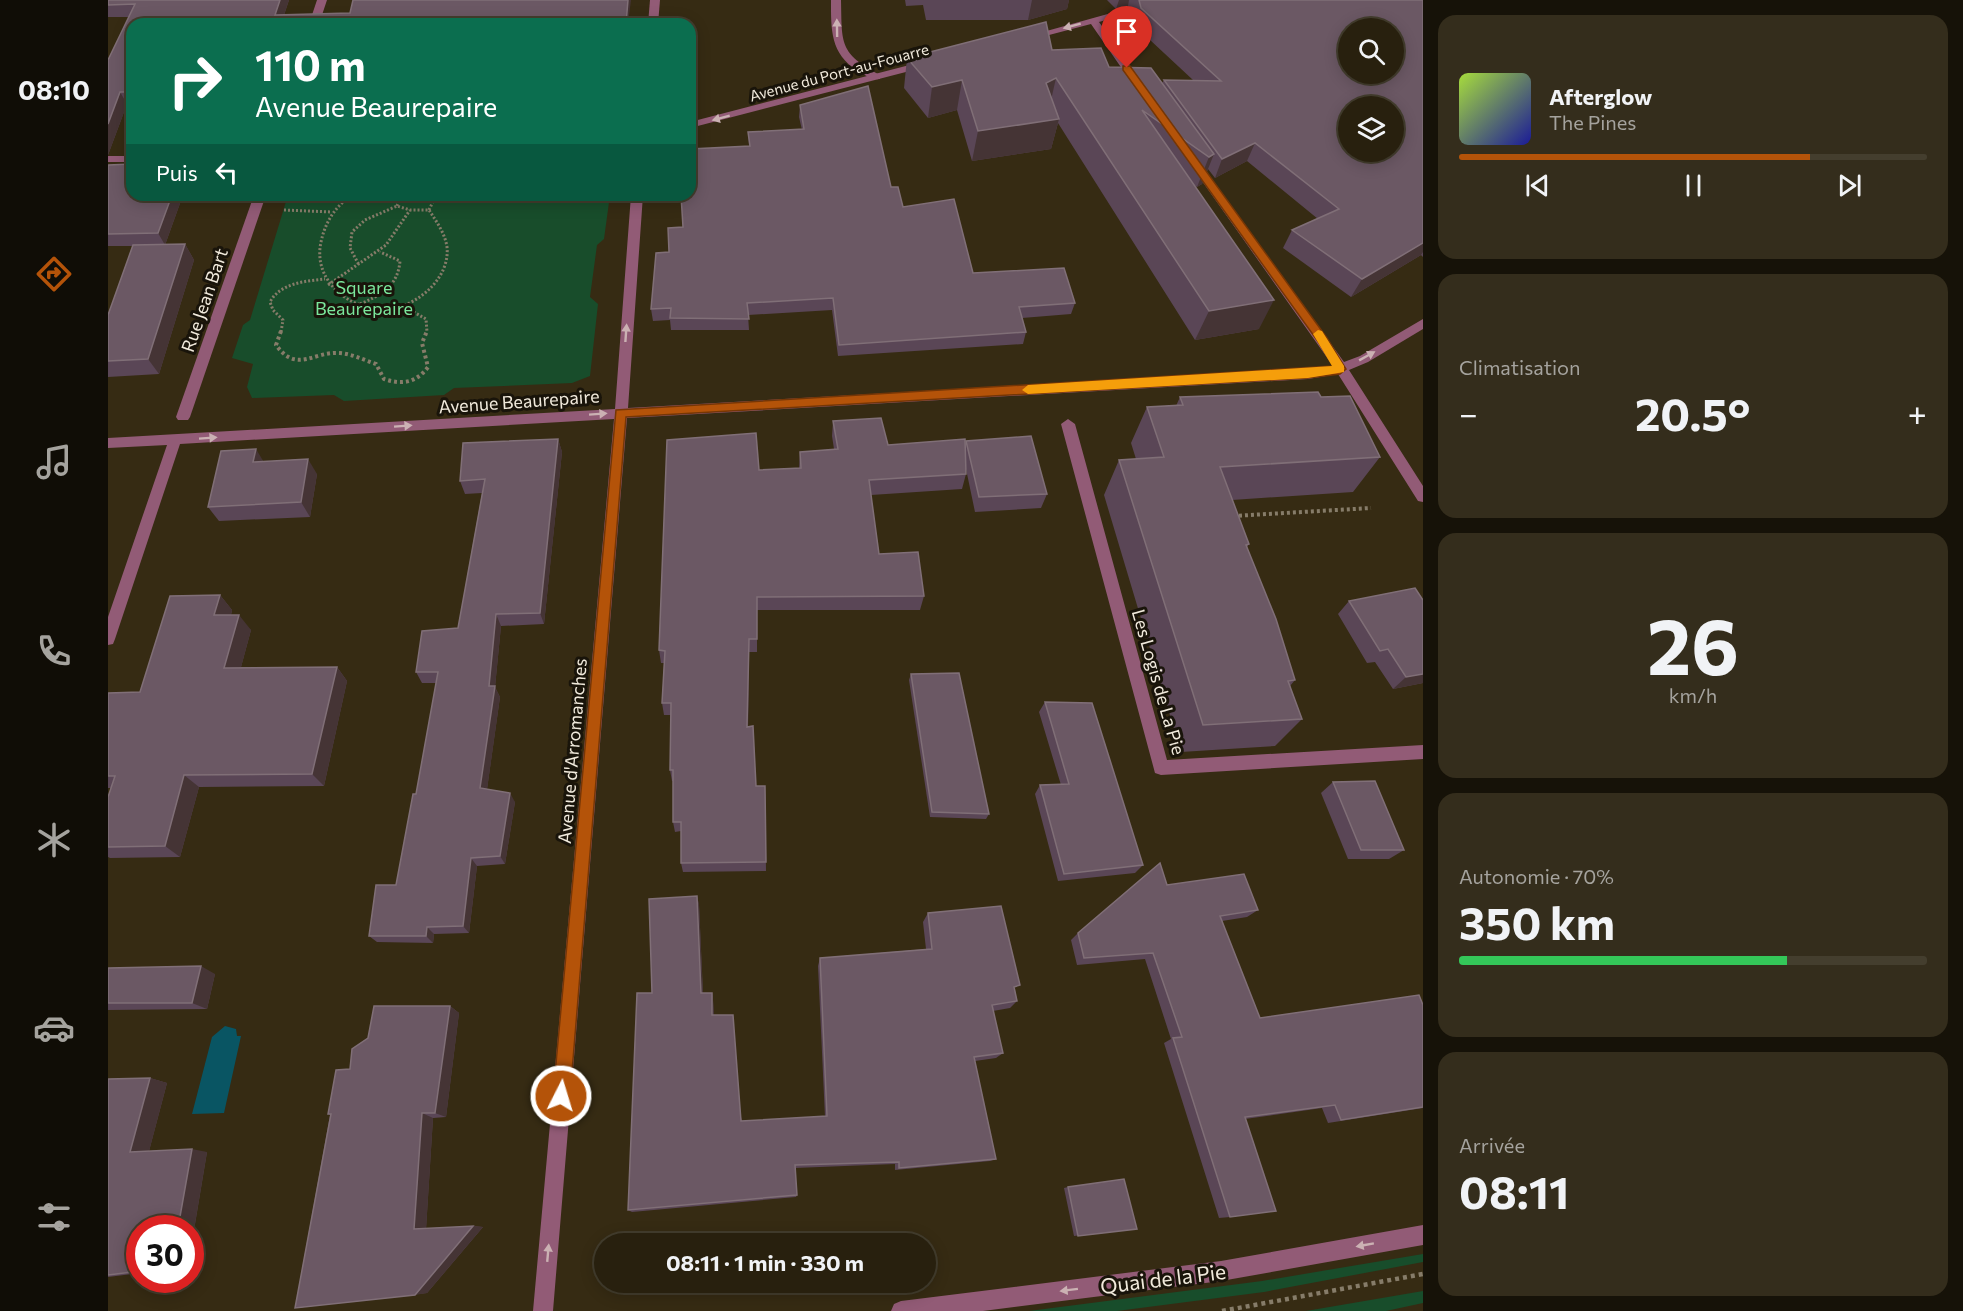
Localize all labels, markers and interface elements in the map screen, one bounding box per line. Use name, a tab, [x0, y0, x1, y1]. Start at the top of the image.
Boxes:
pin	[1101, 6, 1152, 68]
icon: arrive	[1110, 15, 1143, 48]
one-way arrow	[832, 18, 842, 37]
map controls	[1338, 18, 1404, 162]
button: search	[1338, 18, 1404, 84]
one-way arrow	[1063, 22, 1081, 31]
text: 110 m	[255, 38, 366, 90]
street label: Avenue du Port-au-Fouarre	[747, 39, 931, 105]
icon: right	[156, 42, 234, 120]
text: 08:10	[18, 73, 90, 106]
text: Afterglow	[1549, 83, 1652, 110]
text: Avenue Beaurepaire	[255, 90, 497, 123]
button: layers	[1338, 96, 1404, 162]
text: The Pines	[1549, 110, 1636, 134]
one-way arrow	[712, 114, 730, 123]
icon: left	[210, 156, 243, 189]
text: Puis	[156, 159, 198, 186]
icon: previous	[1521, 169, 1554, 202]
icon: pause	[1677, 169, 1710, 202]
icon: next	[1833, 169, 1866, 202]
street label: Rue Jean Bart	[176, 245, 232, 355]
icon: directions	[33, 253, 75, 295]
park label: Square Beaurepaire	[315, 276, 413, 319]
one-way arrow	[622, 324, 631, 343]
one-way arrow	[1359, 351, 1376, 361]
text: Climatisation	[1459, 355, 1580, 379]
street label: Avenue Beaurepaire	[438, 384, 600, 418]
text: 20.5°	[1635, 385, 1750, 440]
text: −	[1459, 392, 1478, 433]
text: +	[1908, 392, 1927, 433]
one-way arrow	[588, 410, 607, 419]
one-way arrow	[394, 422, 413, 431]
one-way arrow	[199, 434, 218, 443]
icon: music	[33, 441, 75, 483]
text: 26	[1647, 596, 1739, 691]
street label: Les Logis de La Pie	[1128, 607, 1190, 757]
icon: phone	[33, 630, 75, 672]
street label: Avenue d'Arromanches	[553, 657, 591, 845]
text: km/h	[1669, 683, 1717, 707]
icon: climate	[33, 819, 75, 861]
text: Autonomie · 70%	[1459, 864, 1614, 888]
text: 350 km	[1459, 894, 1615, 949]
icon: car	[33, 1007, 75, 1049]
position arrow	[529, 1064, 593, 1128]
text: Arrivée	[1459, 1133, 1525, 1157]
text: 08:11	[1459, 1163, 1569, 1218]
icon: filters	[33, 1196, 75, 1238]
speed limit sign: 30	[126, 1215, 204, 1293]
one-way arrow	[1356, 1241, 1375, 1250]
one-way arrow	[543, 1243, 553, 1262]
text: 08:11 · 1 min · 330 m	[666, 1249, 864, 1276]
street label: Quai de la Pie	[1099, 1258, 1227, 1298]
one-way arrow	[1059, 1285, 1078, 1295]

